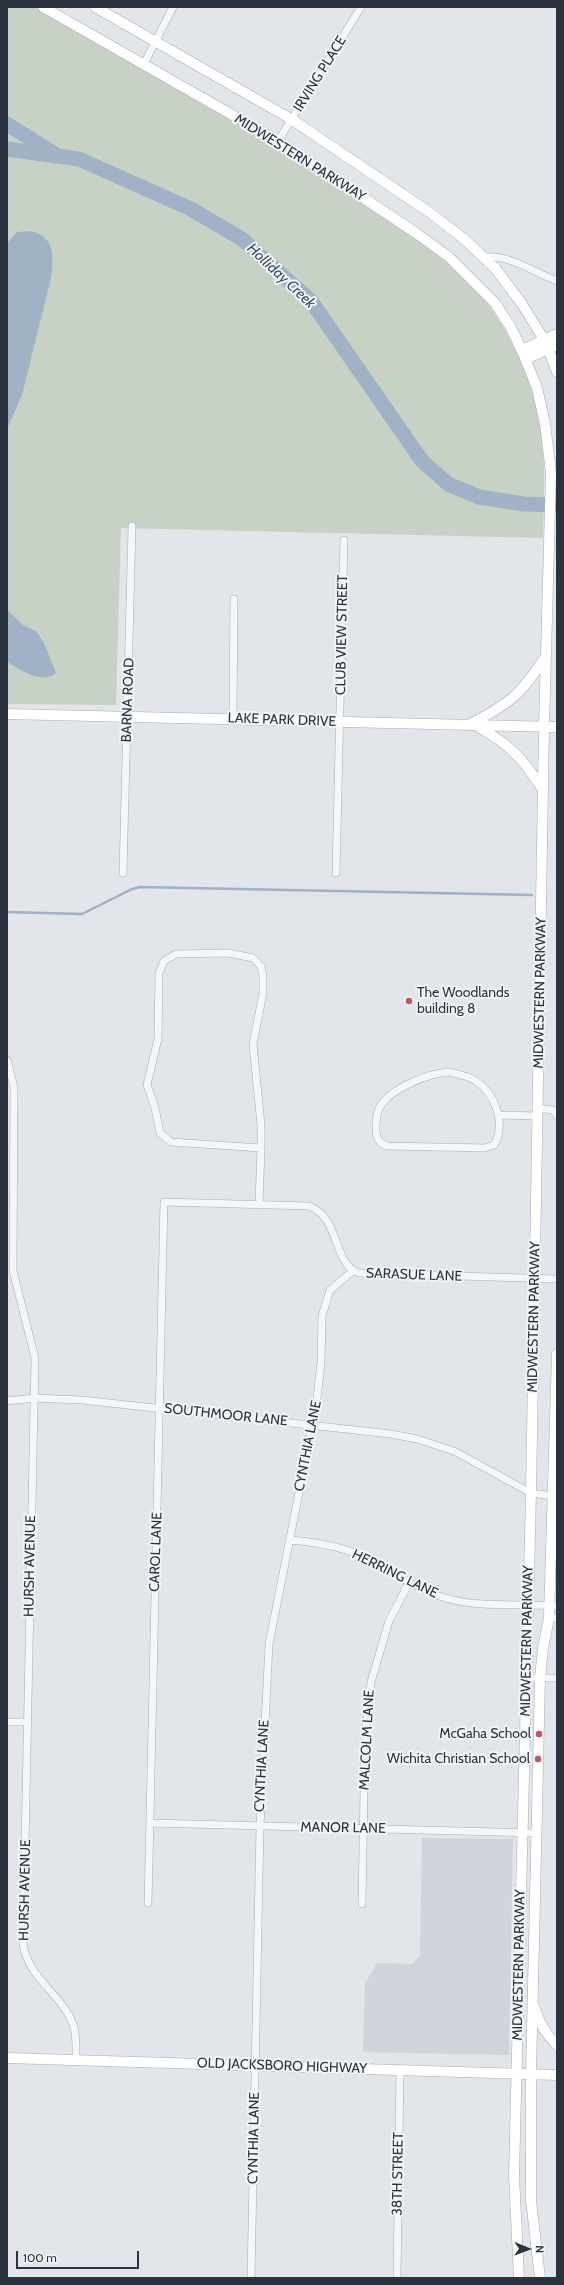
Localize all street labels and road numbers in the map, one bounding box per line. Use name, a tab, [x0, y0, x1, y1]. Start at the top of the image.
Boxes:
street label: IRVING PLACE	[290, 33, 350, 115]
street label: MIDWESTERN PARKWAY	[231, 111, 369, 205]
street label: CLUB VIEW STREET	[333, 575, 351, 695]
street label: BARNA ROAD	[118, 657, 138, 743]
street label: LAKE PARK DRIVE	[227, 710, 337, 730]
street label: MIDWESTERN PARKWAY	[530, 917, 550, 1069]
street label: MIDWESTERN PARKWAY	[524, 1241, 544, 1393]
street label: SARASUE LANE	[366, 1265, 462, 1285]
street label: CYNTHIA LANE	[291, 1399, 325, 1493]
street label: SOUTHMOOR LANE	[163, 1400, 289, 1430]
street label: CAROL LANE	[146, 1512, 166, 1592]
street label: HURSH AVENUE	[21, 1515, 39, 1617]
street label: HERRING LANE	[349, 1546, 441, 1602]
street label: MIDWESTERN PARKWAY	[517, 1565, 537, 1717]
street label: MALCOLM LANE	[356, 1689, 378, 1791]
street label: CYNTHIA LANE	[251, 1719, 273, 1813]
street label: MANOR LANE	[300, 1819, 386, 1837]
street label: HURSH AVENUE	[16, 1839, 34, 1941]
street label: MIDWESTERN PARKWAY	[509, 1889, 529, 2041]
street label: OLD JACKSBORO HIGHWAY	[197, 2055, 367, 2077]
street label: CYNTHIA LANE	[245, 2092, 263, 2184]
street label: 38TH STREET	[389, 2132, 407, 2216]

